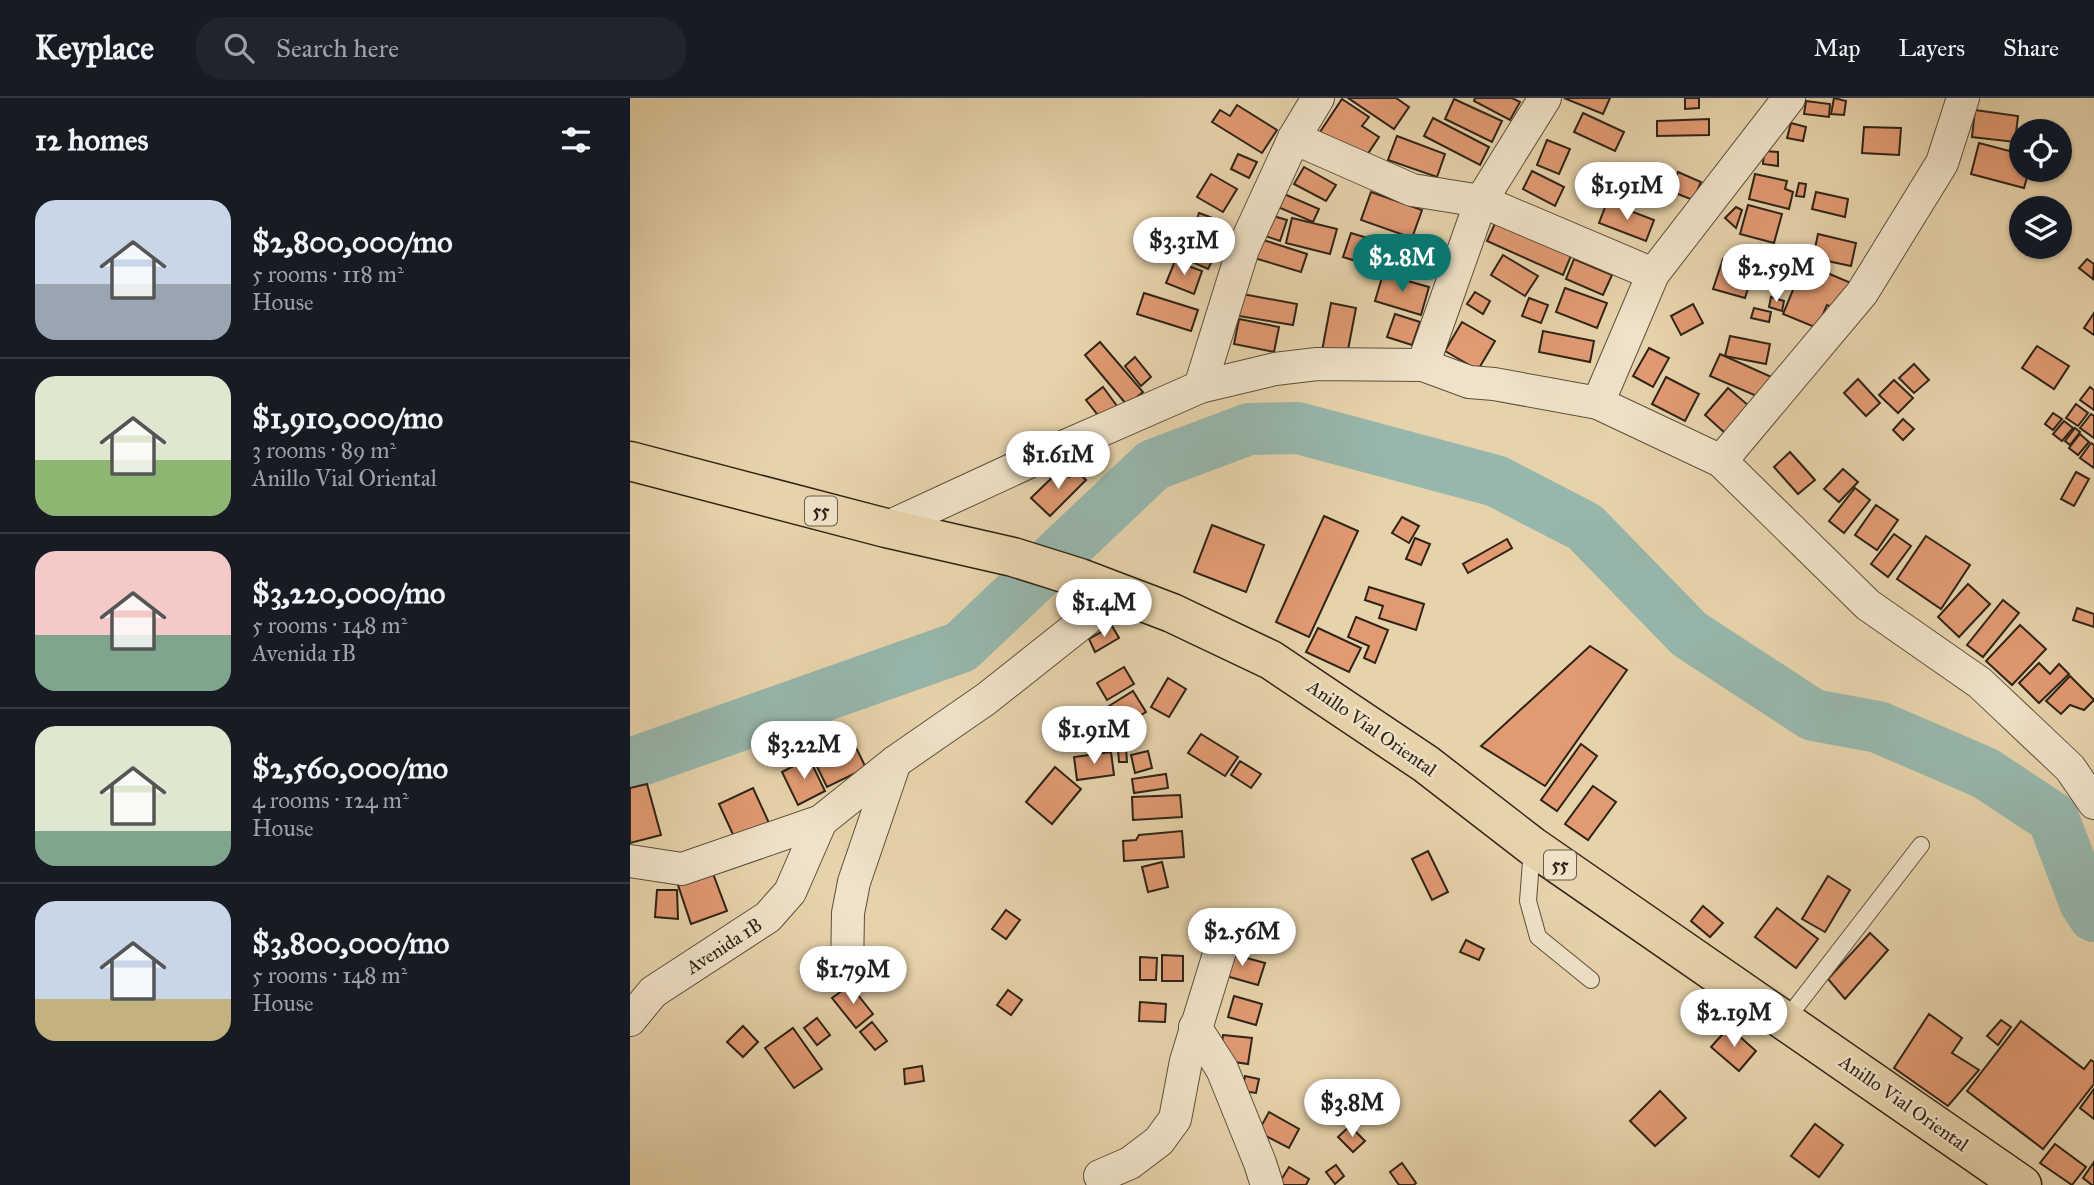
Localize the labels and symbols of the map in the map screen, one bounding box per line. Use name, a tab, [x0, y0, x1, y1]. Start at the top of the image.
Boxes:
pin: $1.91M	[1570, 162, 1684, 222]
pin: $3.31M	[1127, 218, 1241, 277]
pin: $2.8M	[1353, 234, 1451, 294]
pin: $2.59M	[1719, 244, 1833, 304]
pin: $1.61M	[1001, 432, 1115, 491]
road number: 55	[805, 496, 837, 526]
pin: $1.4M	[1055, 580, 1153, 639]
street label: Anillo Vial Oriental	[1302, 674, 1442, 782]
pin: $1.91M	[1037, 706, 1151, 766]
pin: $3.22M	[747, 722, 861, 781]
road number: 55	[1544, 850, 1576, 880]
pin: $2.56M	[1185, 908, 1299, 968]
street label: Avenida 1B	[681, 913, 766, 980]
pin: $1.79M	[796, 946, 910, 1006]
pin: $2.19M	[1677, 990, 1791, 1049]
street label: Anillo Vial Oriental	[1834, 1049, 1974, 1157]
pin: $3.8M	[1303, 1080, 1401, 1139]

